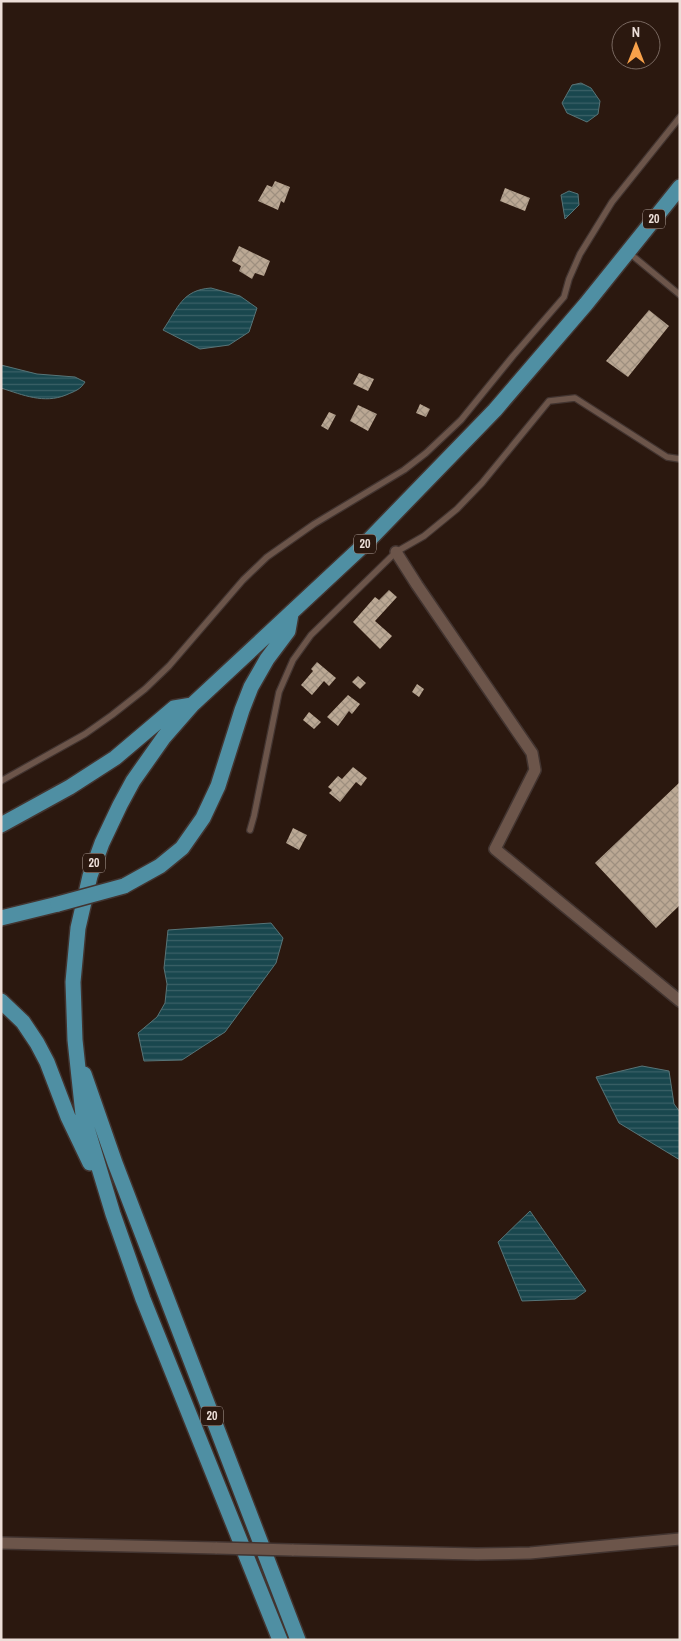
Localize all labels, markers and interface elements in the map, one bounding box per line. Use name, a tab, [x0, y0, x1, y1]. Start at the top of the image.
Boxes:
north arrow	[611, 20, 661, 70]
text: N	[632, 23, 640, 41]
road number: 20	[643, 210, 665, 228]
road number: 20	[354, 534, 376, 554]
road number: 20	[83, 854, 105, 872]
road number: 20	[201, 1406, 223, 1425]

